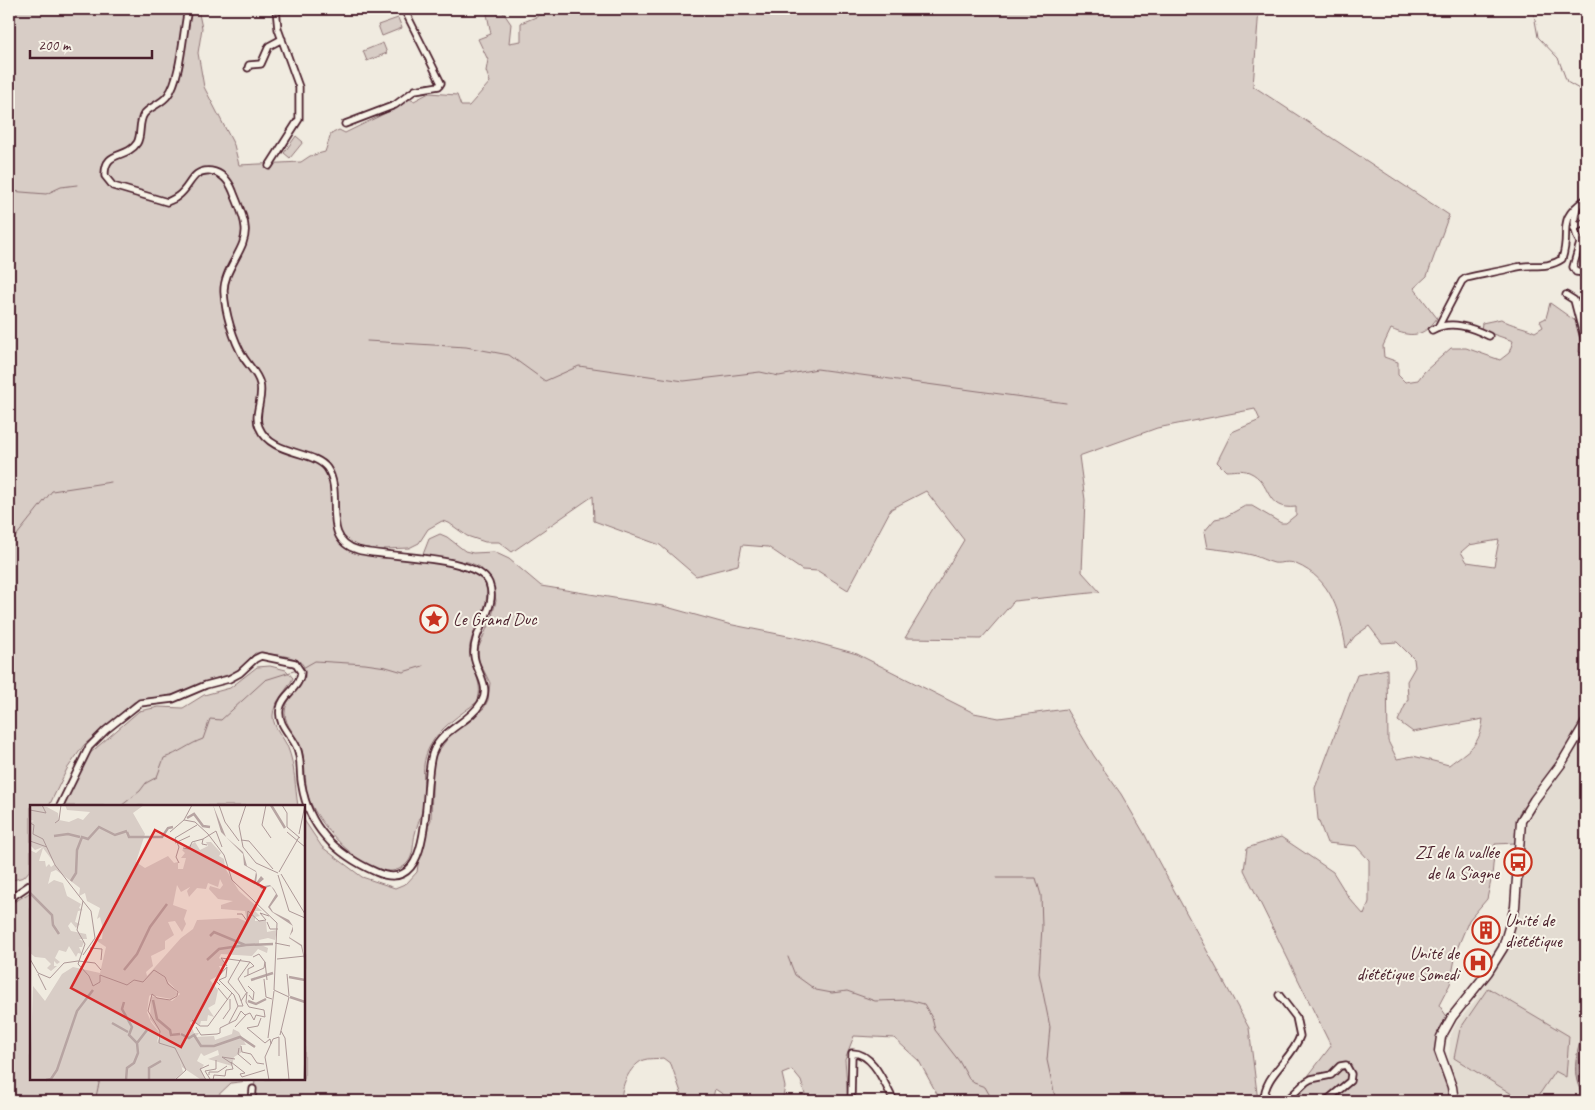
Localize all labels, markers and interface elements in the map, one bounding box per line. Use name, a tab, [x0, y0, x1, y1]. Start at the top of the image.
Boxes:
scale bar	[30, 28, 152, 60]
text: 200 m	[38, 36, 72, 55]
place icon: Le Grand Duc	[419, 604, 449, 634]
place label: Le Grand Duc	[453, 608, 538, 630]
inset map	[30, 805, 305, 1080]
place label: ZI de la vallée de la Siagne	[1415, 841, 1500, 884]
bus stop icon: ZI de la vallée de la Siagne	[1503, 847, 1533, 877]
place label: Unité de diététique	[1505, 909, 1563, 952]
building icon: Unité de diététique	[1471, 915, 1501, 945]
place label: Unité de diététique Somedi	[1357, 942, 1462, 985]
hospital icon: Unité de diététique Somedi	[1463, 948, 1493, 978]

